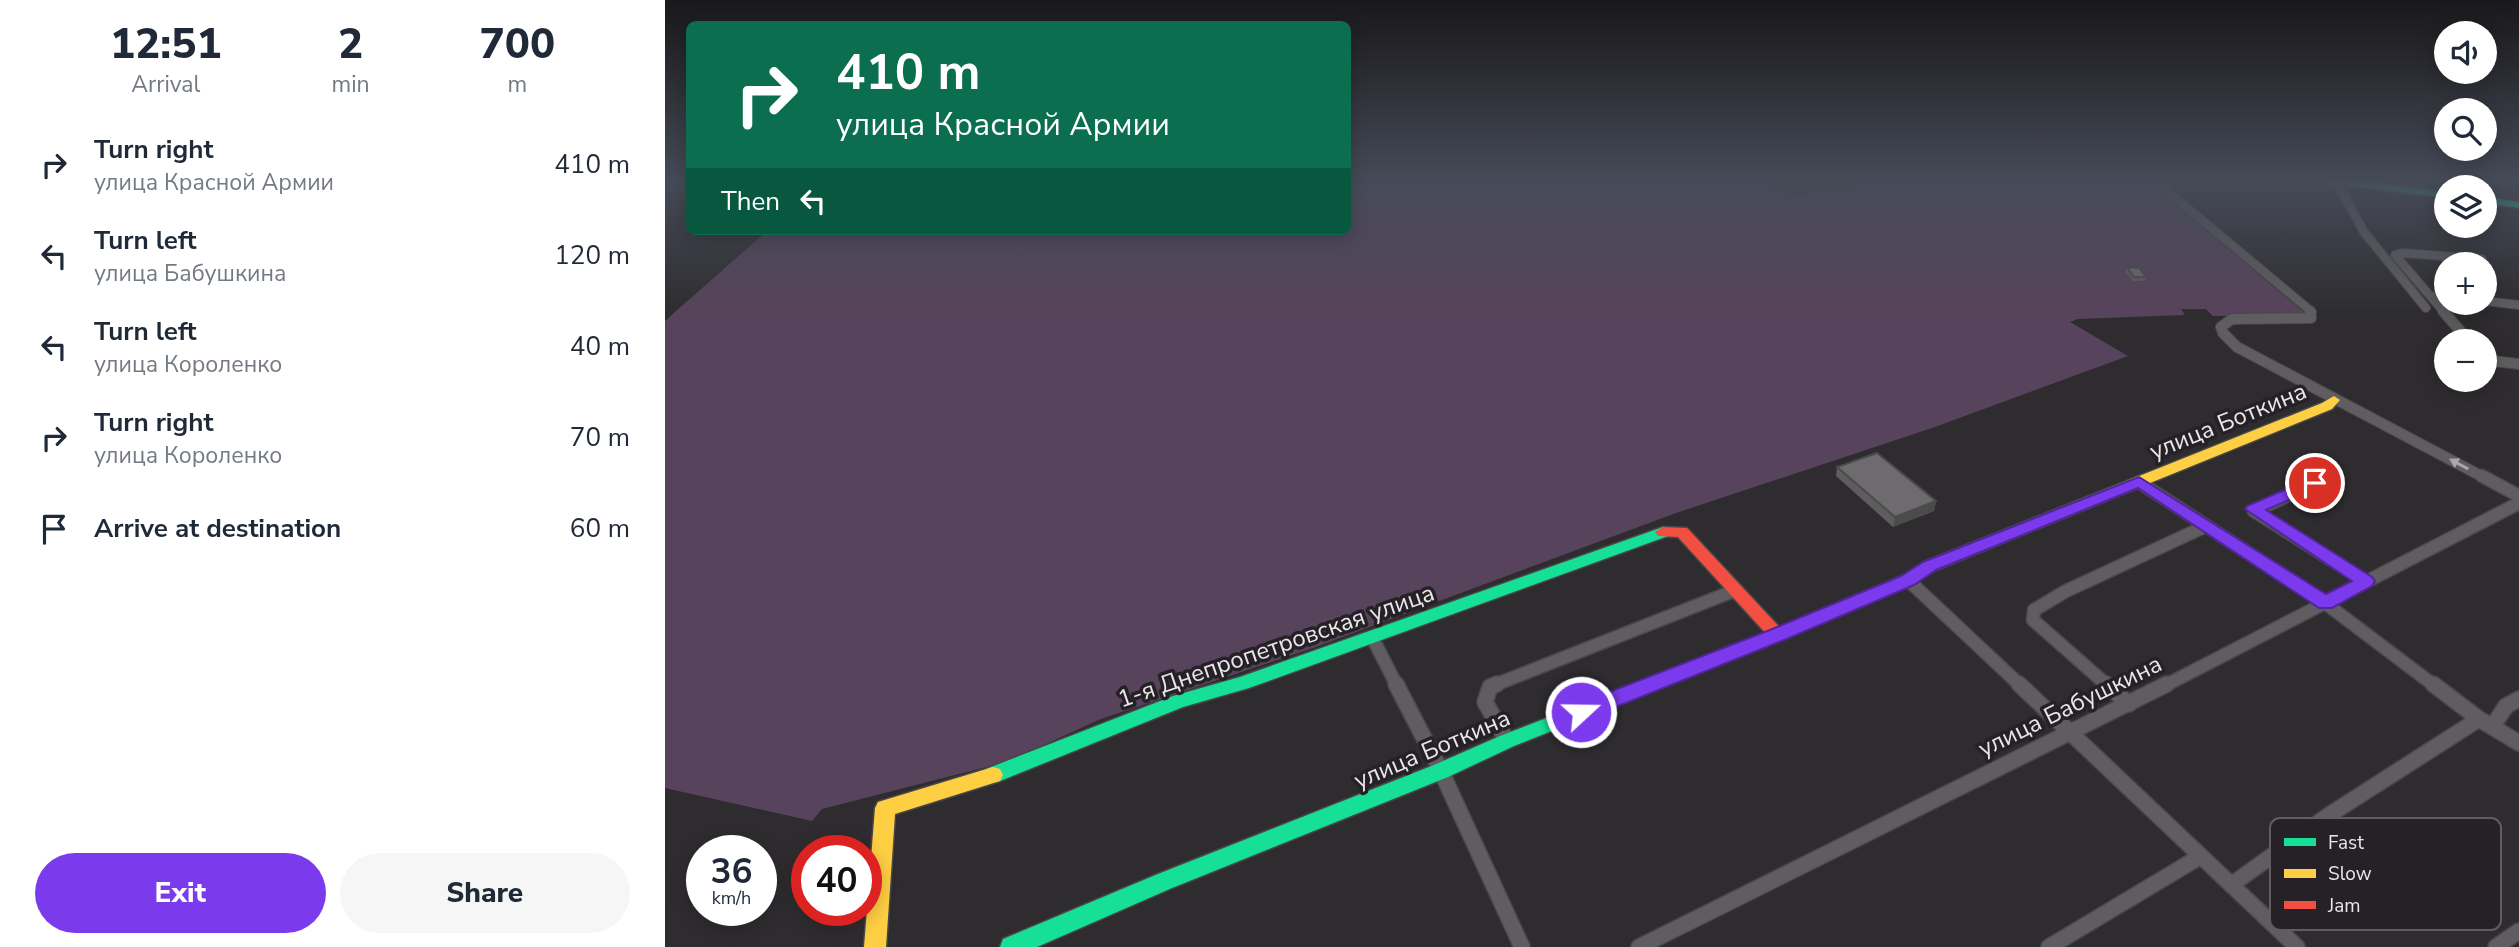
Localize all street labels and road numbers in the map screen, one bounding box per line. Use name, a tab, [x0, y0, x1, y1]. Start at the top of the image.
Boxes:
street label: улица Боткина	[2145, 375, 2311, 467]
street label: 1-я Днепропетровская улица	[1113, 577, 1439, 715]
street label: улица Бабушкина	[1973, 648, 2167, 764]
street label: улица Боткина	[1349, 702, 1515, 796]

